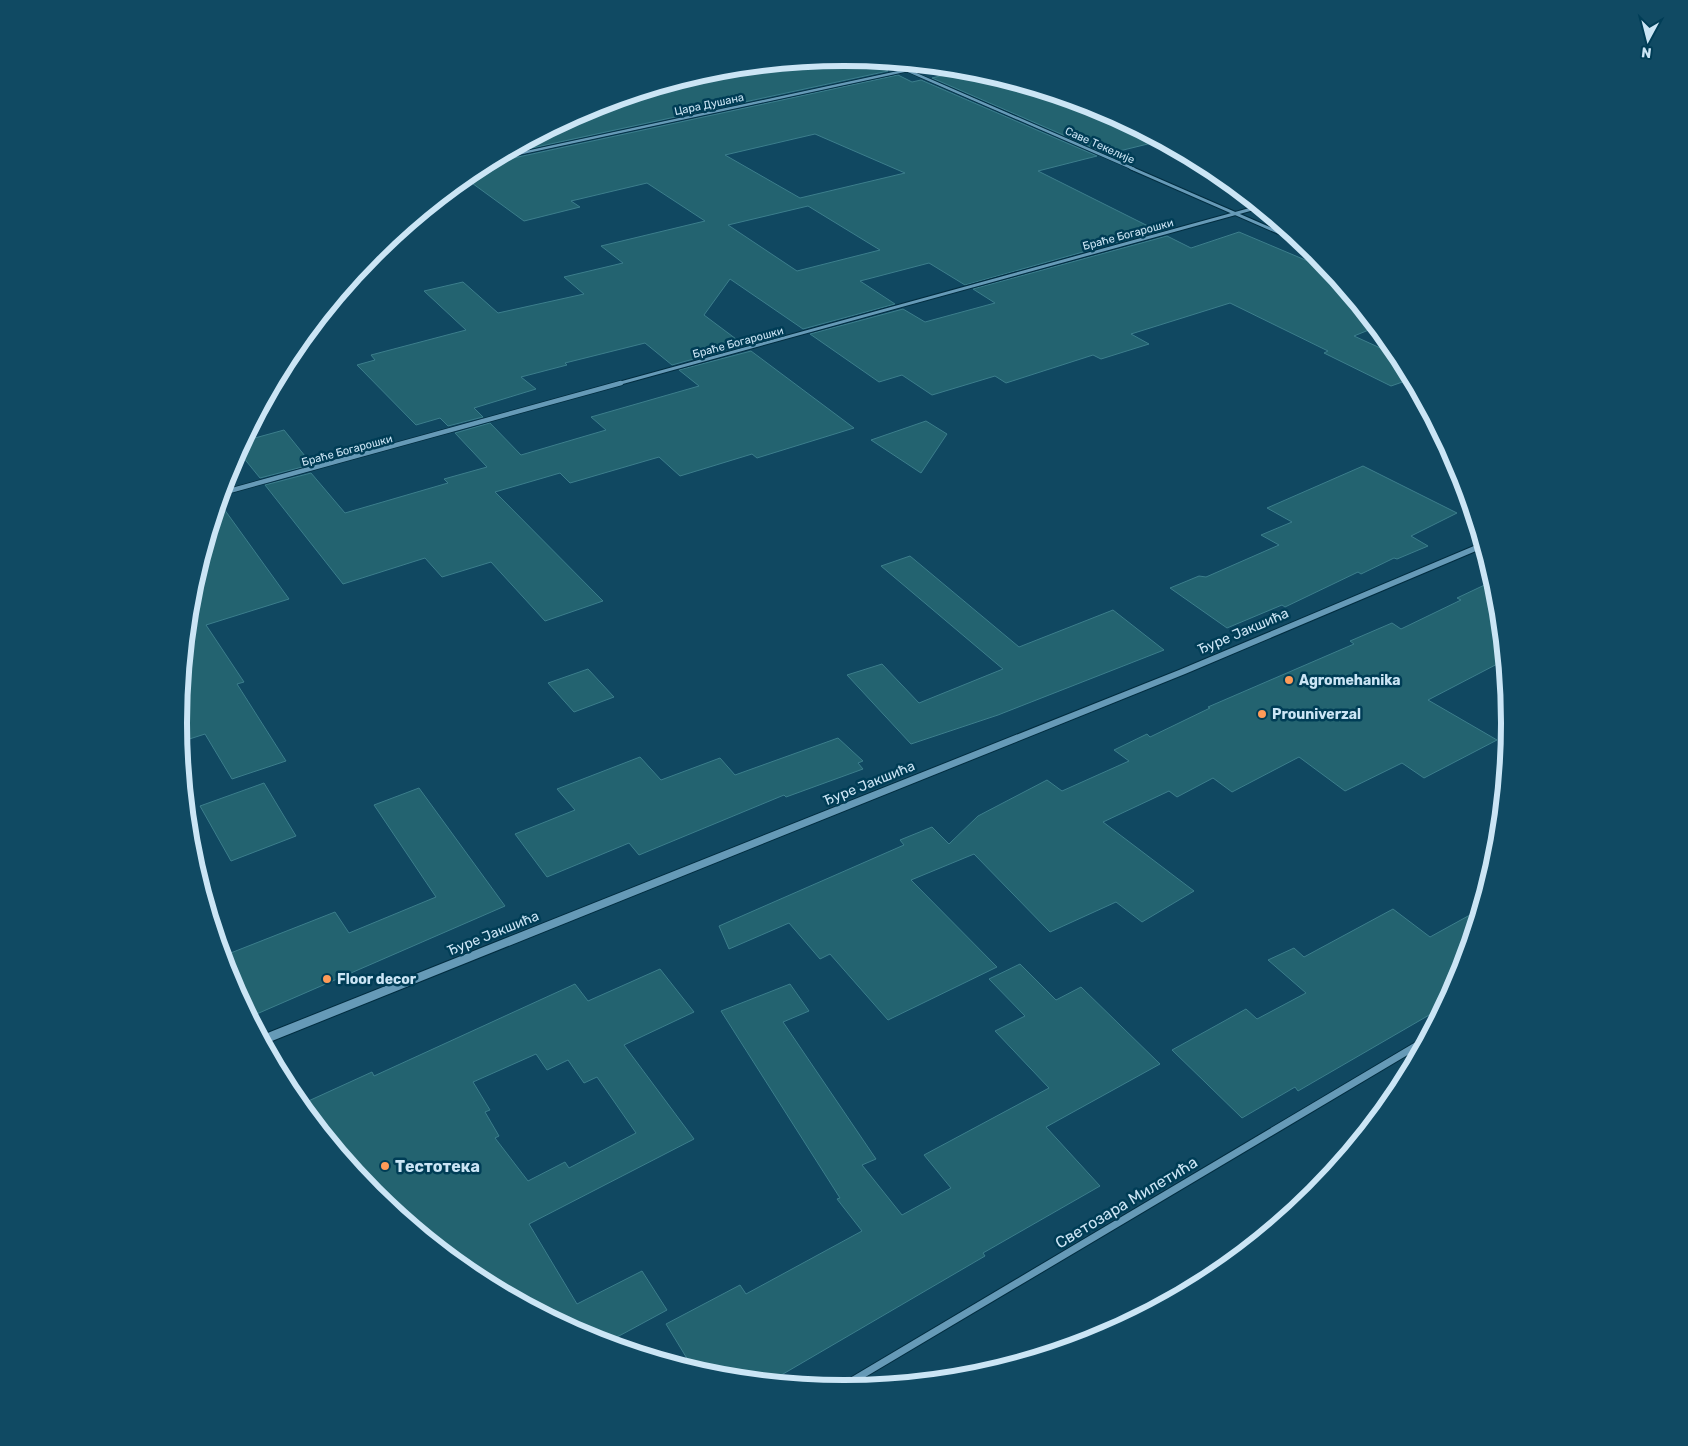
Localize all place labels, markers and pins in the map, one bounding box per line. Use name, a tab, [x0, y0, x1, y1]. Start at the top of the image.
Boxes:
place label: Agromehanika	[1299, 672, 1400, 689]
marker: Agromehanika	[1283, 674, 1295, 686]
place label: Prouniverzal	[1272, 706, 1361, 723]
marker: Prouniverzal	[1256, 708, 1268, 720]
place label: Floor decor	[337, 971, 417, 988]
marker: Floor decor	[321, 973, 333, 985]
place label: Тестотека	[395, 1157, 480, 1176]
marker: Тестотека	[379, 1160, 391, 1172]

